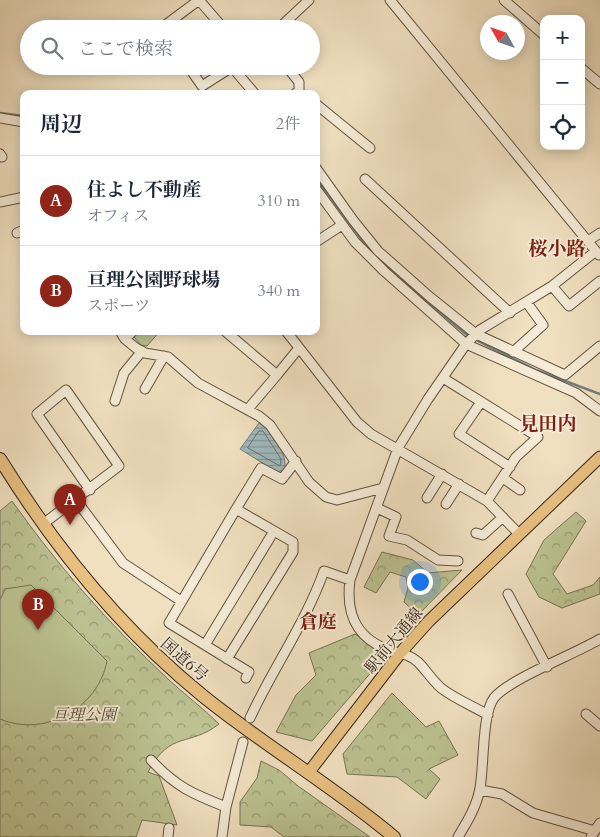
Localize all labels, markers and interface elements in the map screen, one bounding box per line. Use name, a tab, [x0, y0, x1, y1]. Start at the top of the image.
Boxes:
north arrow	[480, 15, 525, 60]
map controls	[540, 15, 585, 150]
button: +	[540, 15, 585, 60]
search box	[20, 20, 320, 75]
icon: search	[38, 34, 66, 62]
text: ここで検索	[78, 36, 173, 62]
button: −	[540, 60, 585, 105]
button: locate	[540, 105, 585, 150]
text: 周辺	[40, 110, 82, 139]
text: 2件	[276, 113, 300, 135]
text: 住よし不動産	[87, 177, 201, 203]
text: A	[50, 190, 62, 212]
text: 310 m	[258, 190, 300, 212]
text: オフィス	[87, 205, 149, 227]
district label: 桜小路	[528, 236, 586, 262]
text: 亘理公園野球場	[87, 267, 220, 293]
text: B	[50, 280, 62, 302]
text: 340 m	[258, 280, 300, 302]
text: スポーツ	[87, 295, 150, 317]
district label: 見田内	[519, 411, 577, 437]
pin: A	[54, 484, 86, 525]
your location	[407, 569, 433, 595]
pin: B	[22, 589, 54, 630]
street label: 駅前大通線	[360, 603, 428, 678]
district label: 倉庭	[299, 609, 337, 635]
street label: 国道6号	[156, 633, 213, 686]
park label: 亘理公園	[52, 704, 119, 726]

